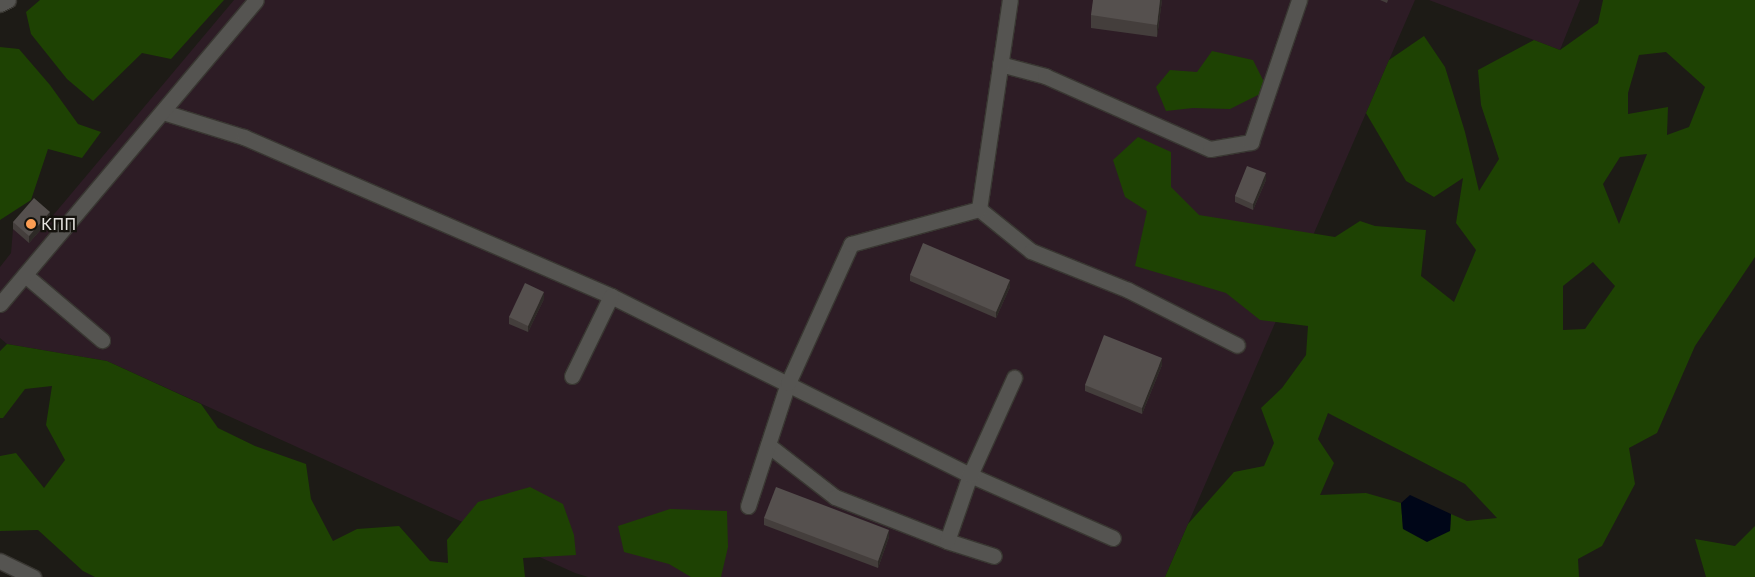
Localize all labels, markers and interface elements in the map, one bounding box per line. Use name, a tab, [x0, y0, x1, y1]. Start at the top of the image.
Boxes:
place label: КПП	[41, 214, 76, 234]
marker: КПП	[25, 218, 37, 230]

